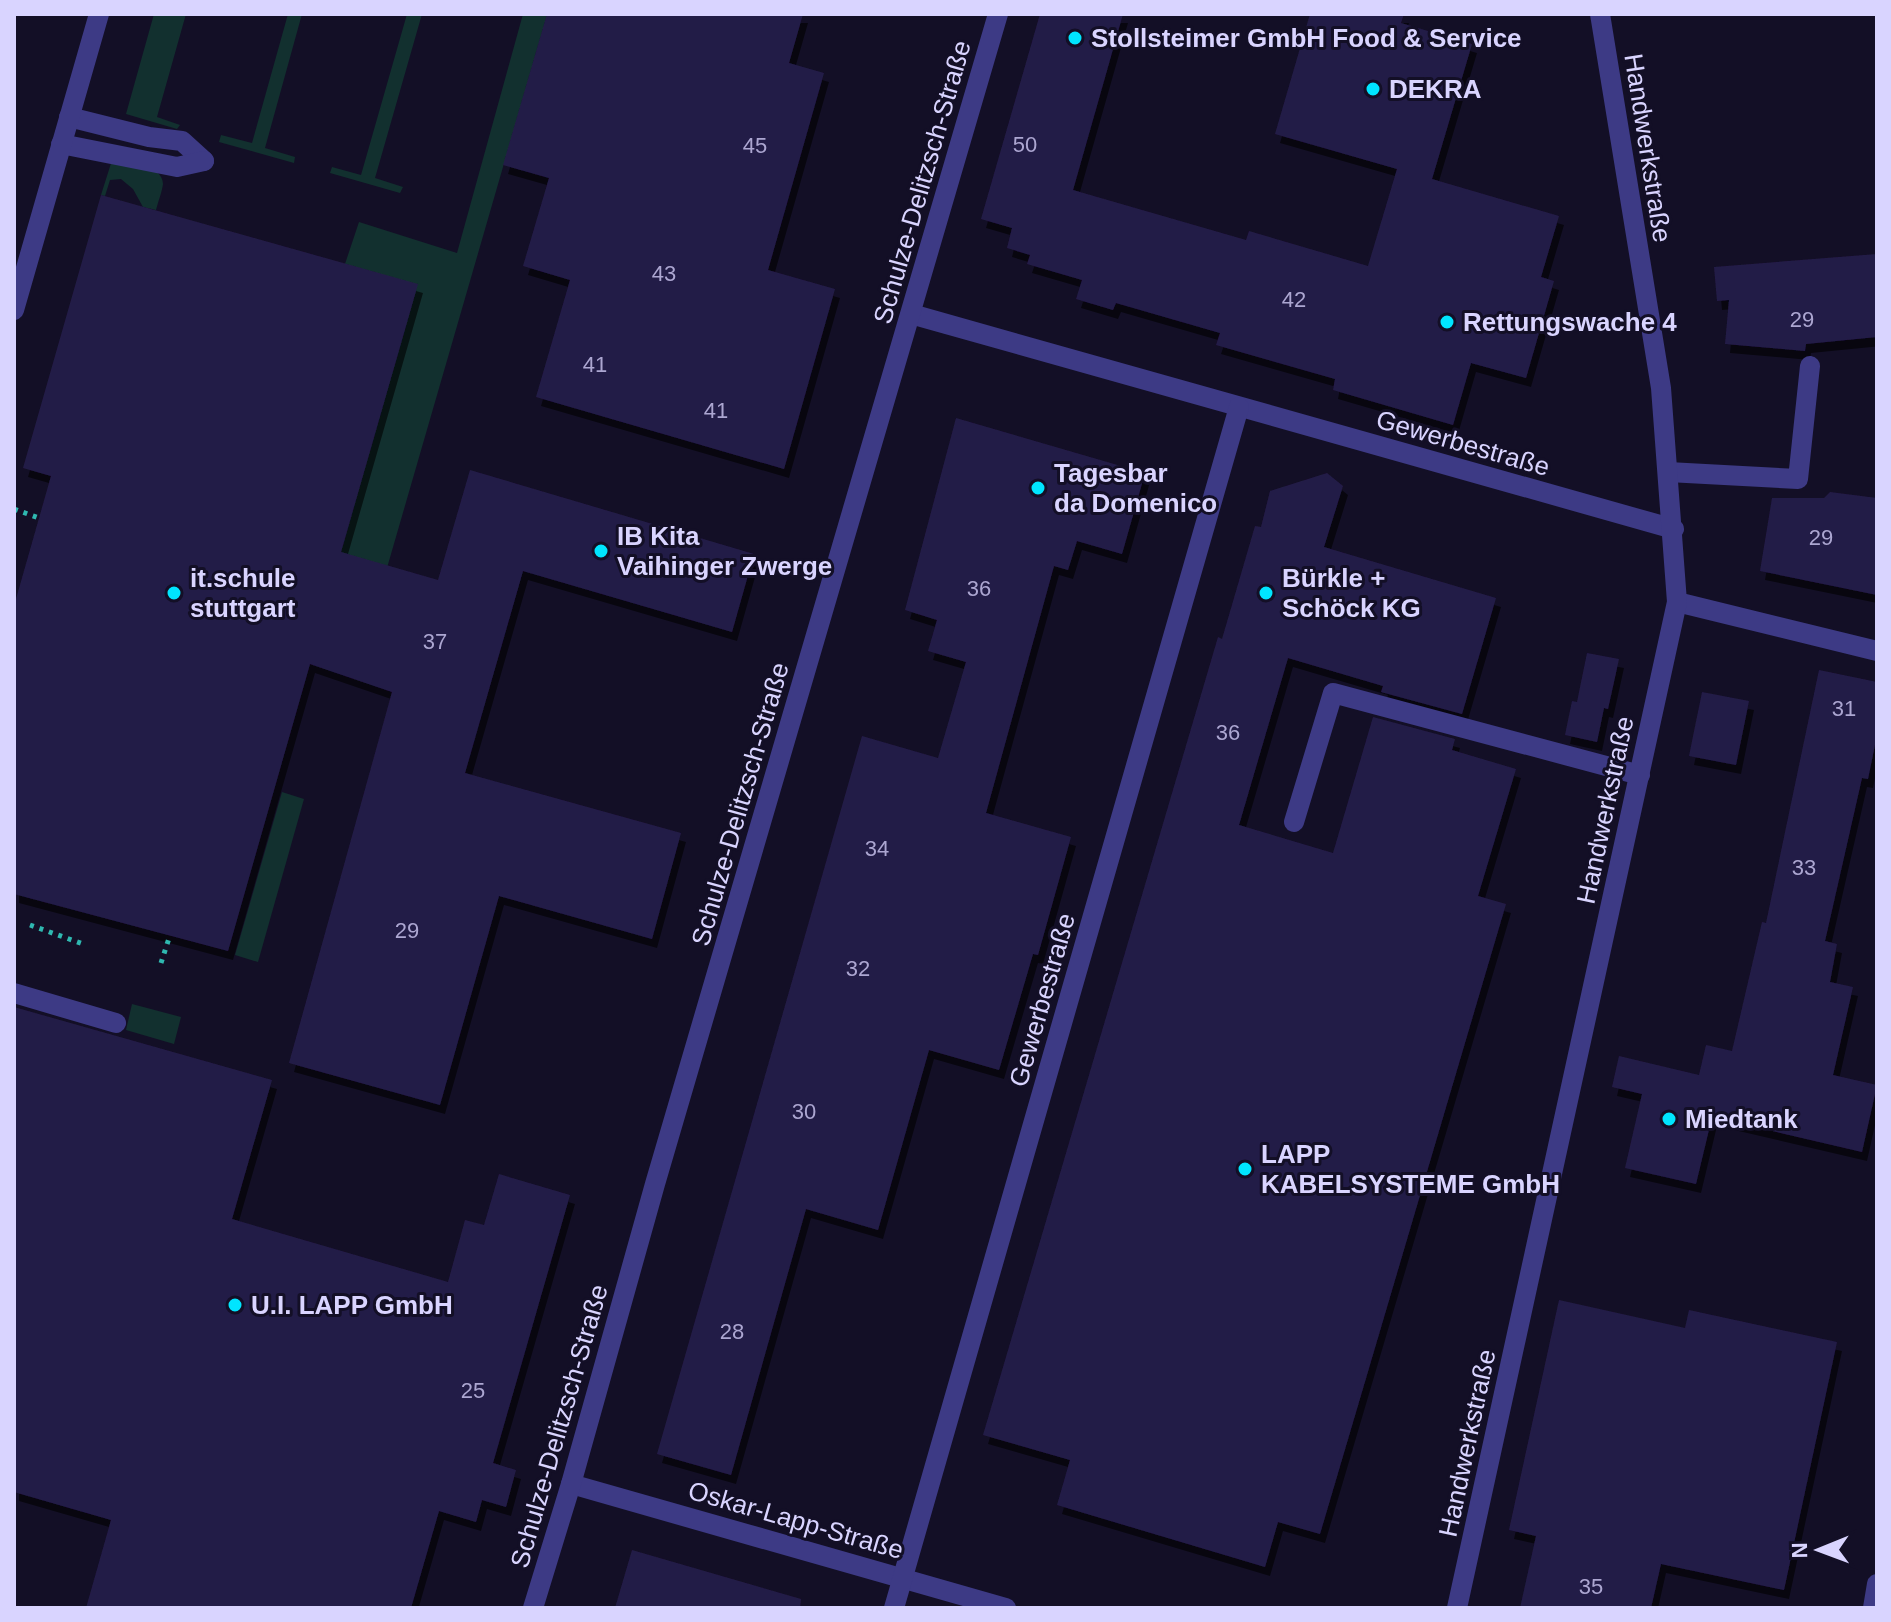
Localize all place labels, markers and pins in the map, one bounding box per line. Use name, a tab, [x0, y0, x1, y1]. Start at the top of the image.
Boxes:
place label: Stollsteimer GmbH Food & Service	[1091, 23, 1522, 53]
marker: Stollsteimer GmbH Food & Service	[1066, 29, 1084, 47]
place label: DEKRA	[1389, 74, 1482, 104]
marker: DEKRA	[1364, 80, 1382, 98]
place label: Rettungswache 4	[1463, 307, 1677, 337]
marker: Rettungswache 4	[1438, 313, 1456, 331]
place label: Tagesbar da Domenico	[1054, 458, 1217, 518]
marker: Tagesbar da Domenico	[1029, 479, 1047, 497]
place label: IB Kita Vaihinger Zwerge	[617, 521, 832, 581]
marker: IB Kita Vaihinger Zwerge	[592, 542, 610, 560]
place label: it.schule stuttgart	[190, 563, 296, 623]
place label: Bürkle + Schöck KG	[1282, 563, 1421, 623]
marker: it.schule stuttgart	[165, 584, 183, 602]
marker: Bürkle + Schöck KG	[1257, 584, 1275, 602]
place label: Miedtank	[1685, 1104, 1798, 1134]
marker: Miedtank	[1660, 1110, 1678, 1128]
place label: LAPP KABELSYSTEME GmbH	[1261, 1139, 1560, 1199]
marker: LAPP KABELSYSTEME GmbH	[1236, 1160, 1254, 1178]
place label: U.I. LAPP GmbH	[251, 1290, 453, 1320]
marker: U.I. LAPP GmbH	[226, 1296, 244, 1314]

